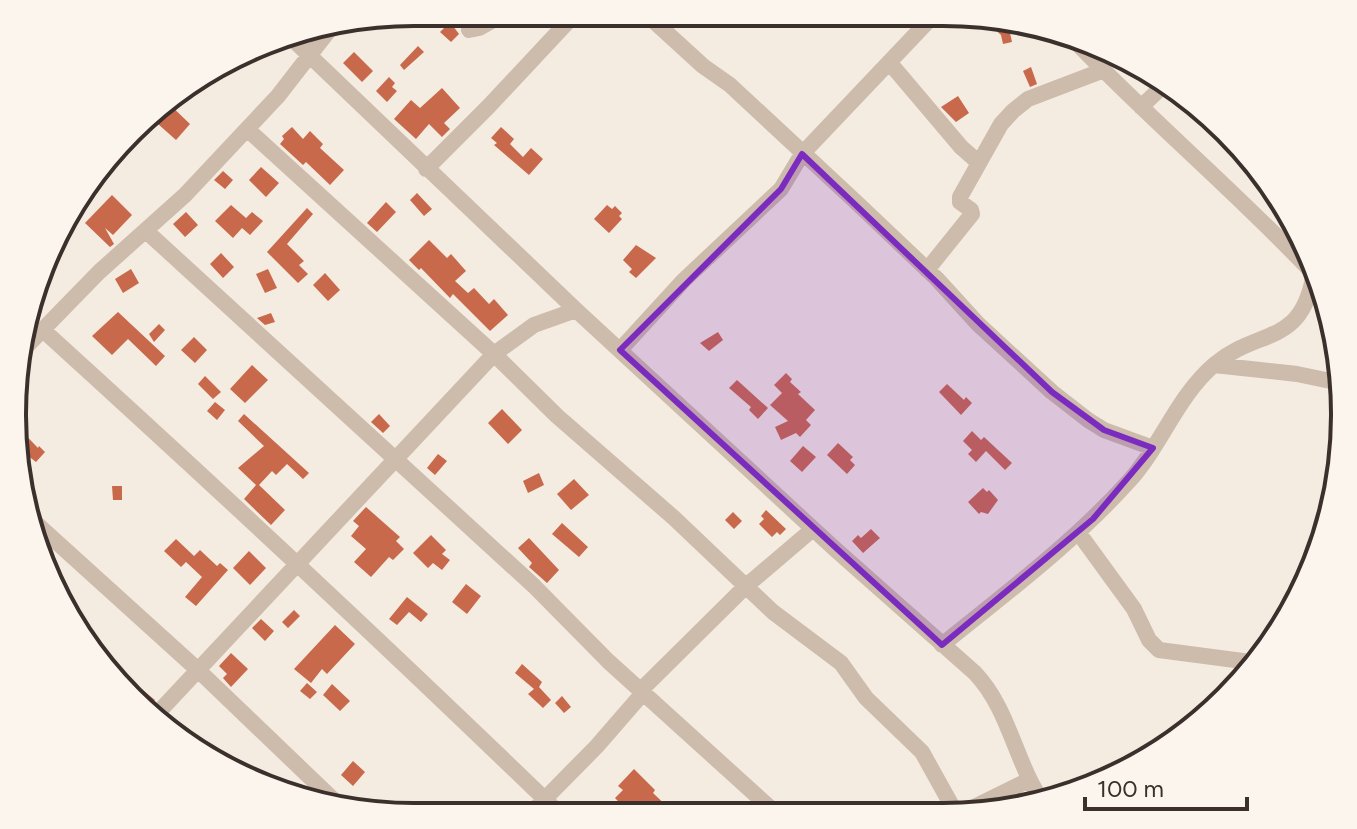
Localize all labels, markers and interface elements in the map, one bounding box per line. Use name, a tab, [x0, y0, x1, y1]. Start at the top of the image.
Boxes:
scale bar	[1085, 761, 1247, 811]
text: 100 m	[1097, 774, 1164, 803]

